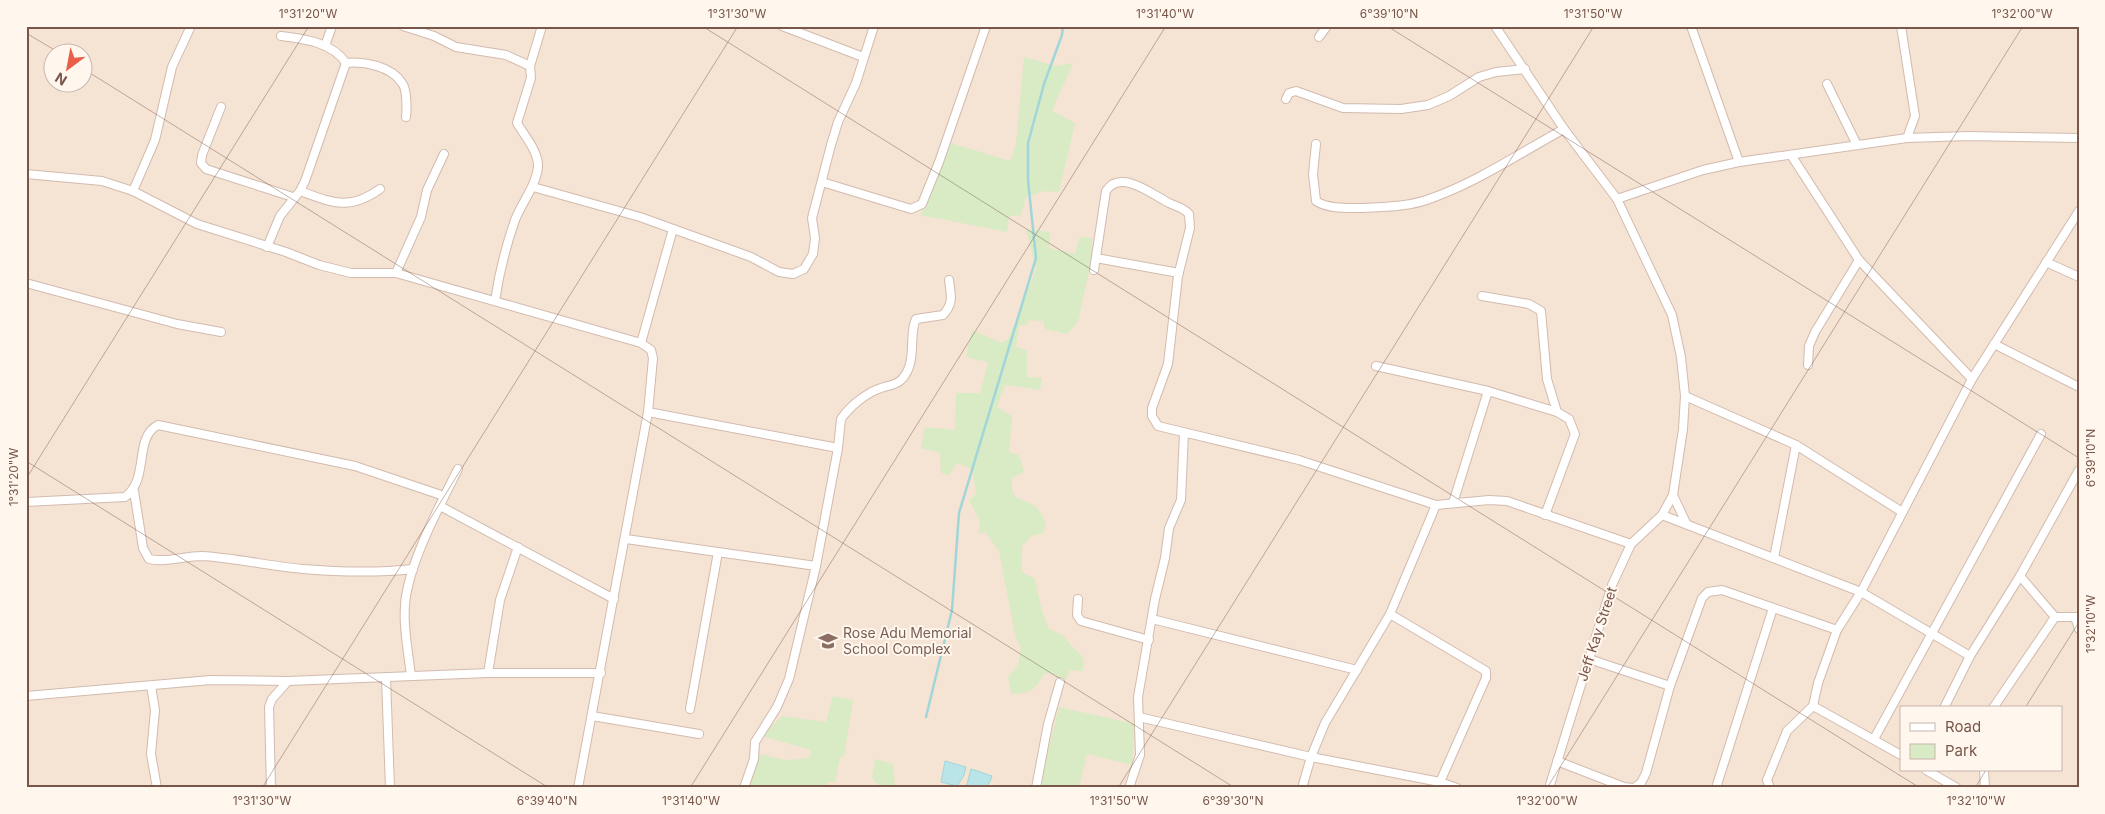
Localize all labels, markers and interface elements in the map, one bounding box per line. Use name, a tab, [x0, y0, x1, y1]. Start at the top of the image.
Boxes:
text: 1°31'20"W	[279, 6, 337, 21]
text: 1°31'30"W	[708, 6, 766, 21]
text: 1°31'40"W	[1136, 6, 1194, 21]
text: 6°39'10"N	[1360, 6, 1418, 21]
text: 1°31'50"W	[1564, 6, 1622, 21]
text: 1°32'00"W	[1991, 6, 2053, 21]
north arrow	[42, 42, 92, 92]
text: N	[52, 69, 70, 89]
text: 6°39'10"N	[2083, 429, 2098, 487]
text: 1°31'20"W	[6, 448, 21, 506]
street label: Jeff Kay Street	[1573, 584, 1620, 683]
text: 1°32'10"W	[2083, 595, 2098, 653]
place label: Rose Adu Memorial School Complex	[843, 624, 972, 657]
school or university icon: Rose Adu Memorial School Complex	[817, 630, 839, 652]
legend	[1900, 706, 2062, 772]
text: Road	[1945, 717, 1981, 736]
text: Park	[1945, 741, 1978, 760]
text: 1°31'30"W	[233, 793, 291, 808]
text: 6°39'40"N	[517, 793, 577, 808]
text: 1°31'40"W	[662, 793, 720, 808]
text: 1°31'50"W	[1090, 793, 1148, 808]
text: 6°39'30"N	[1203, 793, 1263, 808]
text: 1°32'00"W	[1516, 793, 1578, 808]
text: 1°32'10"W	[1947, 793, 2005, 808]

